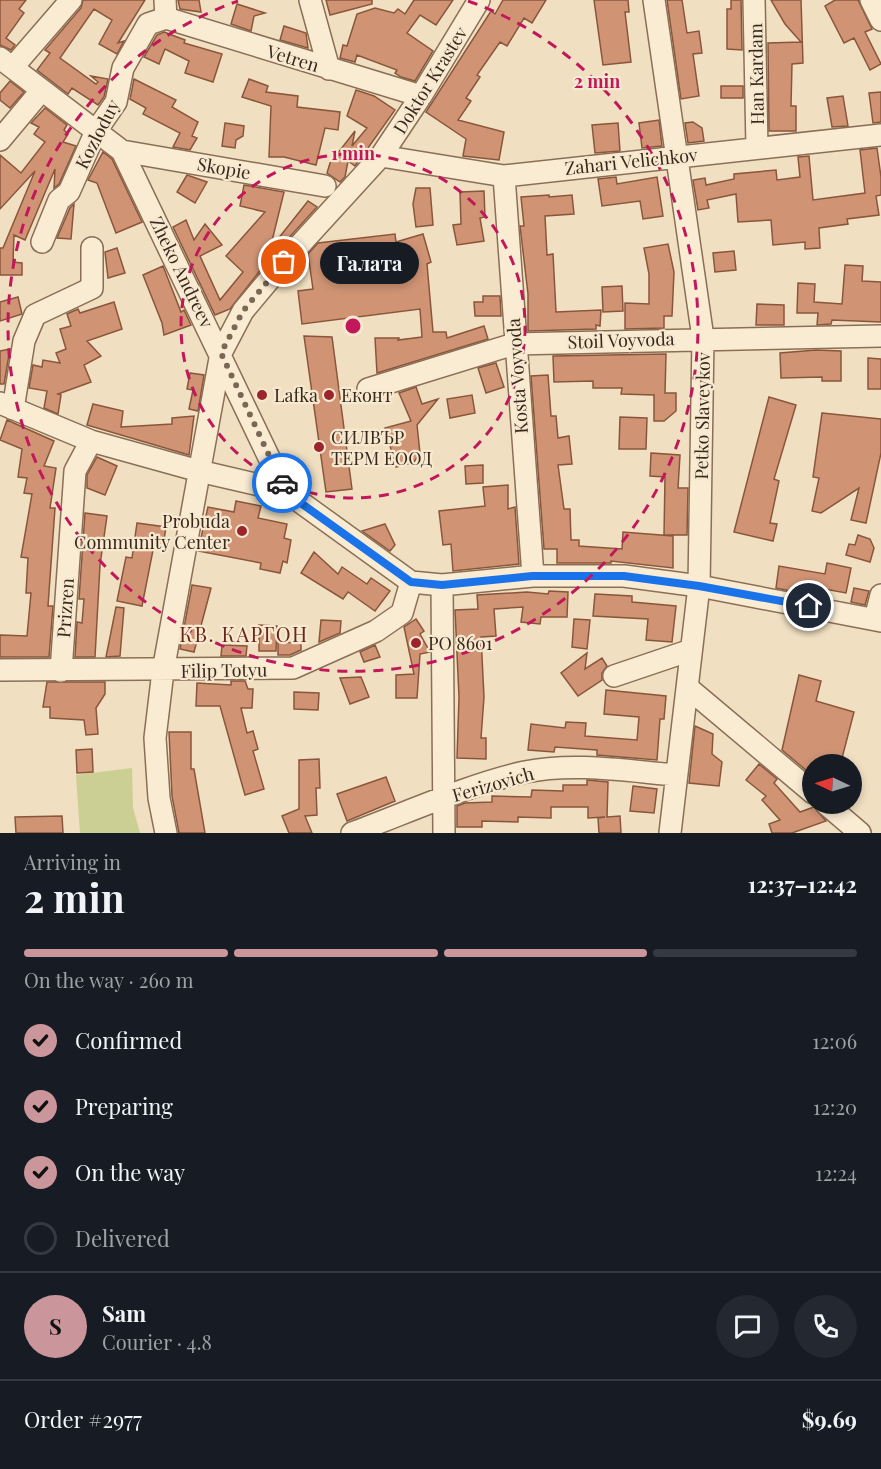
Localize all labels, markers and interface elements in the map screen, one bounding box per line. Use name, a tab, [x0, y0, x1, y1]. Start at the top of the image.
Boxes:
street label: Doktor Krastev	[388, 22, 473, 138]
street label: Han Kardam	[743, 23, 769, 125]
street label: Vetren	[263, 38, 322, 77]
text: 2 min	[574, 69, 620, 93]
street label: Kozloduy	[69, 95, 125, 173]
text: 1 min	[331, 141, 375, 165]
street label: Zahari Velichkov	[563, 142, 699, 180]
street label: Skopie	[195, 152, 253, 184]
street label: Zheko Andreev	[145, 213, 219, 332]
pin	[258, 236, 309, 287]
callout: Галата	[320, 241, 419, 283]
icon: bag	[267, 245, 300, 278]
text: Галата	[337, 249, 402, 276]
centre of rings	[343, 316, 363, 336]
street label: Kosta Voyvoda	[501, 317, 533, 435]
street label: Stoil Voyvoda	[567, 326, 675, 354]
street label: Petko Slaveykov	[689, 352, 715, 480]
place label: Lafka	[274, 383, 318, 407]
place label: Еконт	[341, 383, 393, 407]
marker: Lafka	[255, 388, 269, 402]
marker: Еконт	[322, 388, 336, 402]
place label: СИЛВЪР ТЕРМ ЕООД	[331, 425, 432, 470]
marker: СИЛВЪР ТЕРМ ЕООД	[312, 440, 326, 454]
courier	[252, 453, 312, 513]
icon: car	[266, 467, 299, 500]
place label: Probuda Community Center	[74, 509, 230, 554]
marker: Probuda Community Center	[235, 524, 249, 538]
street label: Prizren	[51, 577, 79, 639]
pin	[783, 580, 834, 631]
icon: home	[792, 589, 825, 622]
district label: КВ. КАРГОН	[179, 620, 309, 647]
place label: PO 8601	[428, 631, 493, 655]
marker: PO 8601	[409, 636, 423, 650]
street label: Filip Totyu	[180, 657, 268, 683]
north arrow	[802, 754, 862, 814]
map controls	[802, 754, 862, 814]
street label: Ferizovich	[449, 761, 537, 807]
text: Arriving in	[24, 848, 121, 875]
text: 12:37–12:42	[748, 869, 857, 899]
text: 2 min	[24, 871, 125, 923]
text: On the way · 260 m	[24, 966, 193, 993]
icon: check	[24, 1024, 57, 1057]
text: Confirmed	[75, 1025, 182, 1055]
text: 12:06	[812, 1027, 857, 1054]
icon: check	[24, 1090, 57, 1123]
text: Preparing	[75, 1091, 173, 1121]
text: 12:20	[813, 1093, 857, 1120]
icon: check	[24, 1156, 57, 1189]
text: On the way	[75, 1157, 185, 1187]
text: 12:24	[815, 1159, 857, 1186]
text: Delivered	[75, 1223, 170, 1253]
button: chat	[716, 1295, 779, 1358]
button: phone	[794, 1295, 857, 1358]
text: Sam	[102, 1298, 146, 1328]
text: S	[49, 1311, 62, 1341]
text: Courier · 4.8	[102, 1328, 212, 1355]
text: Order #2977	[24, 1404, 142, 1434]
text: $9.69	[802, 1404, 857, 1434]

